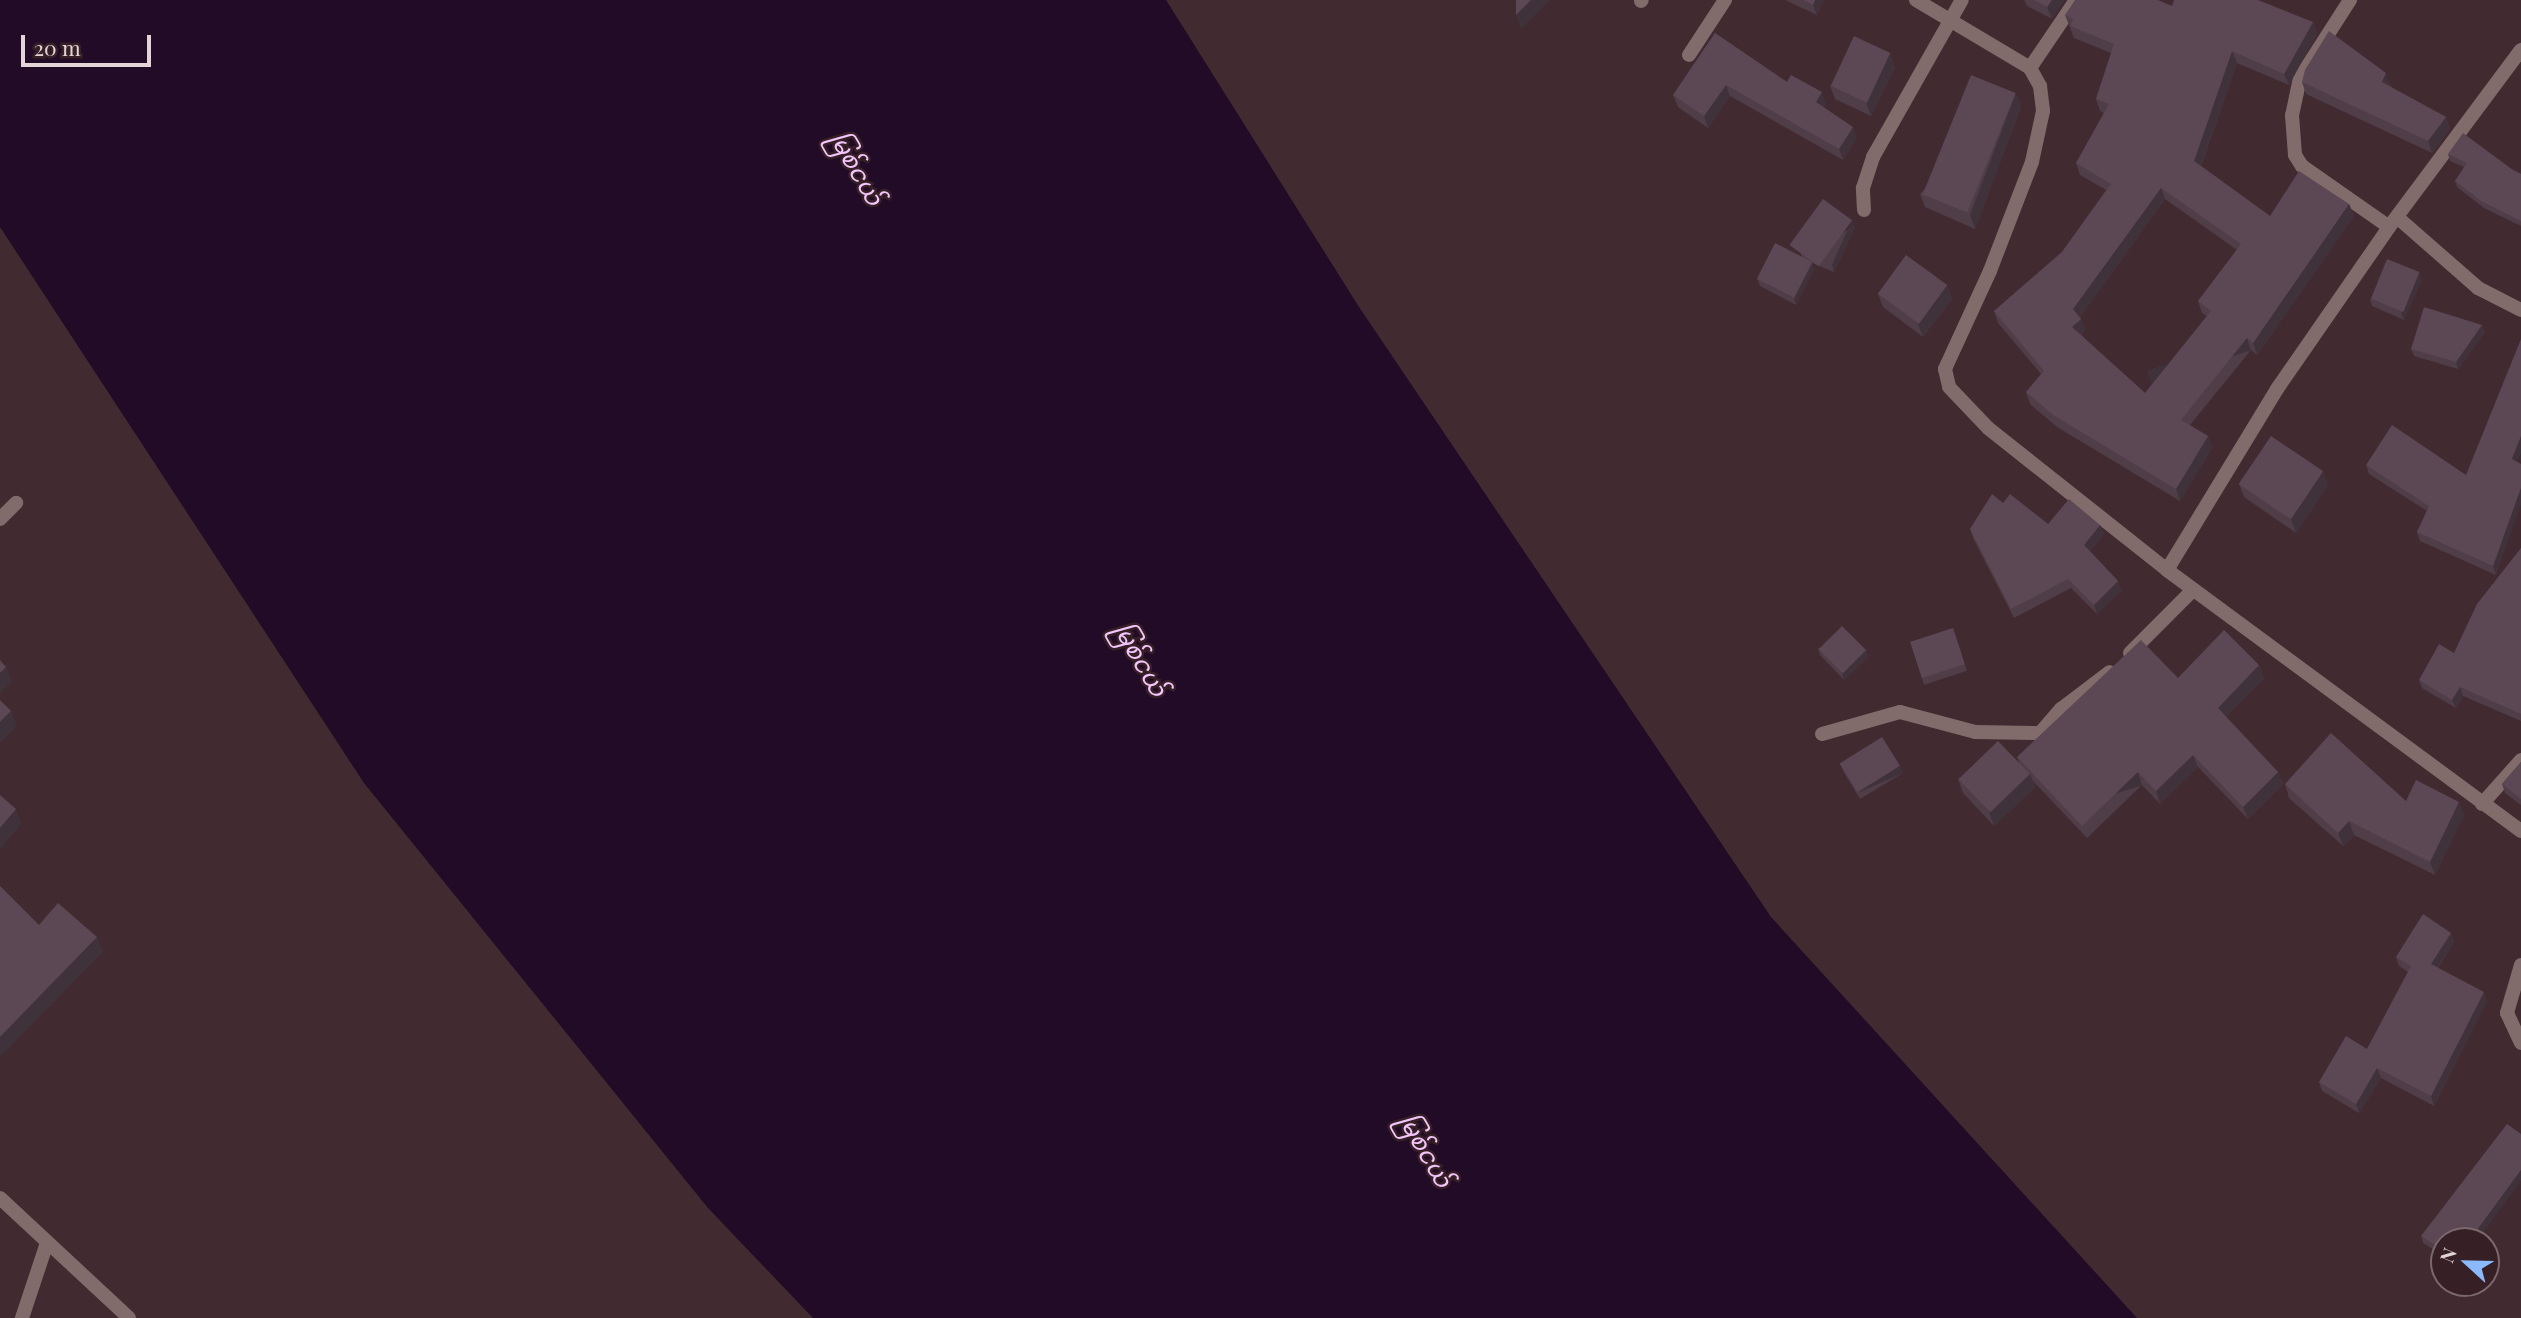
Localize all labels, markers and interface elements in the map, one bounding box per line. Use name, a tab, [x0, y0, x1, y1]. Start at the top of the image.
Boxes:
scale bar	[24, 21, 154, 65]
text: 20 m	[34, 33, 81, 61]
water label: မြစ်ငယ်	[824, 126, 890, 210]
water label: မြစ်ငယ်	[1108, 617, 1174, 701]
water label: မြစ်ငယ်	[1393, 1108, 1459, 1192]
north arrow	[2430, 1227, 2500, 1297]
text: N	[2433, 1244, 2462, 1266]

